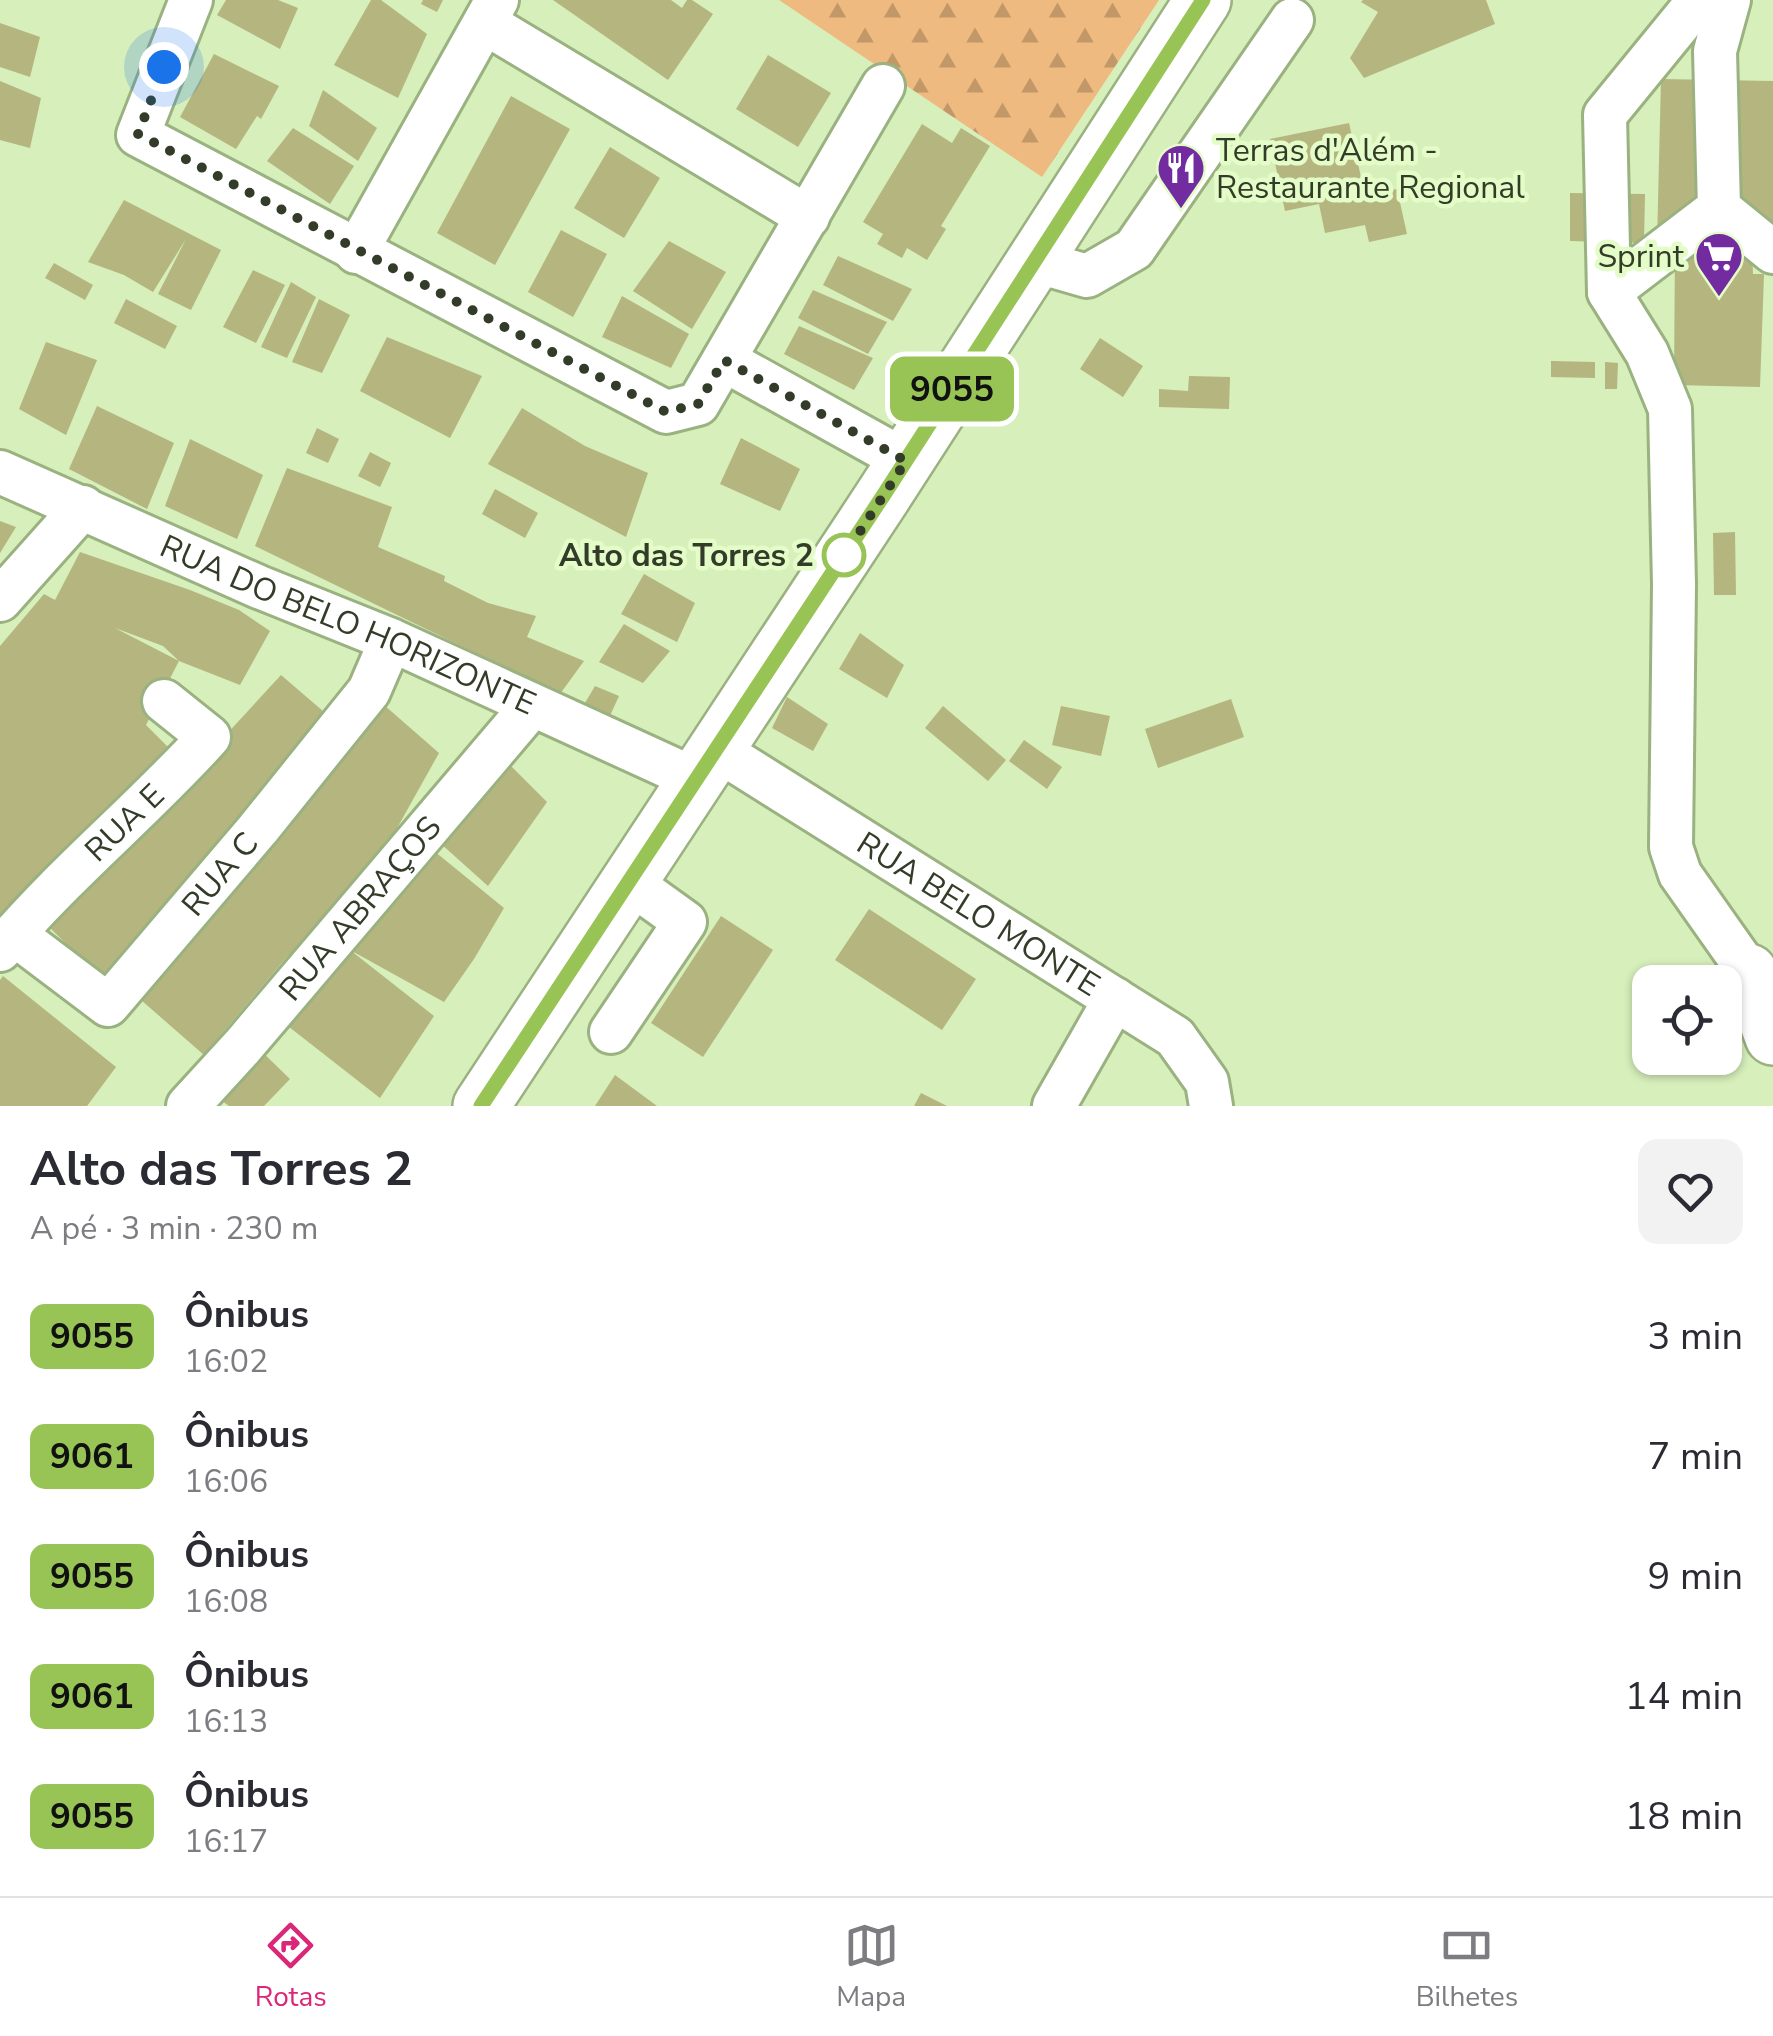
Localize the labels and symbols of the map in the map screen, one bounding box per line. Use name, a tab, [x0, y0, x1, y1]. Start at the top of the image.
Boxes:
your location	[139, 42, 189, 92]
place label: Terras d'Além - Restaurante Regional	[1216, 129, 1525, 209]
restaurant icon: Terras d'Além - Restaurante Regional	[1155, 142, 1207, 210]
supermarket icon: Sprint	[1693, 230, 1745, 298]
place label: Sprint	[1597, 235, 1685, 278]
line badge: 9055	[882, 356, 1022, 422]
street label: RUA DO BELO HORIZONTE	[153, 525, 542, 725]
place label: Alto das Torres 2	[559, 534, 814, 577]
marker: Alto das Torres 2	[823, 534, 865, 576]
street label: RUA E	[76, 775, 174, 871]
street label: RUA ABRAÇOS	[269, 807, 451, 1010]
street label: RUA BELO MONTE	[849, 822, 1108, 1007]
street label: RUA C	[172, 823, 268, 925]

